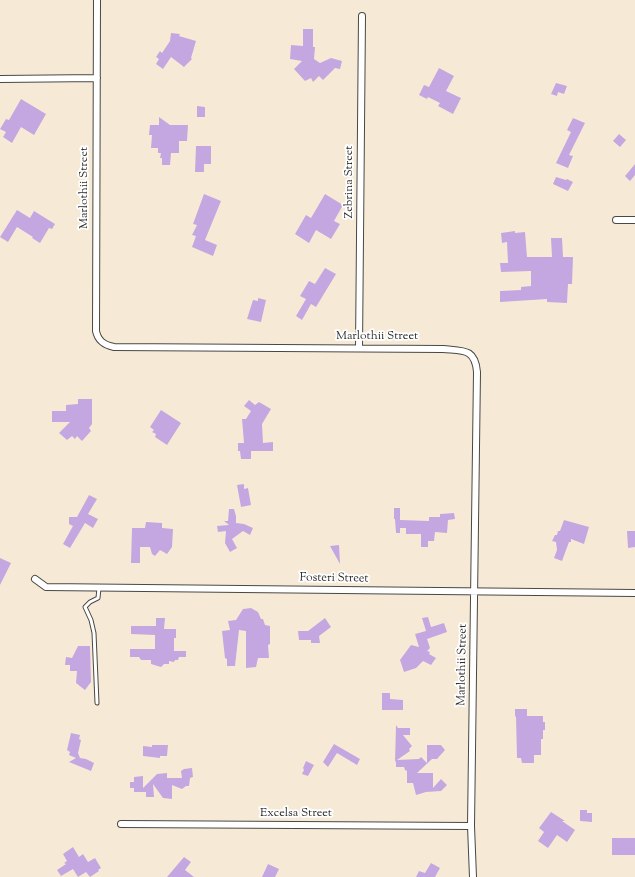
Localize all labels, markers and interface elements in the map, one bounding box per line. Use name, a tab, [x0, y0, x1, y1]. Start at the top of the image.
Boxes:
street label: Zebrina Street	[343, 146, 357, 218]
street label: Marlothii Street	[78, 147, 92, 229]
street label: Marlothii Street	[336, 330, 418, 344]
street label: Fosteri Street	[299, 571, 369, 587]
street label: Marlothii Street	[455, 624, 471, 706]
street label: Excelsa Street	[260, 807, 332, 821]

